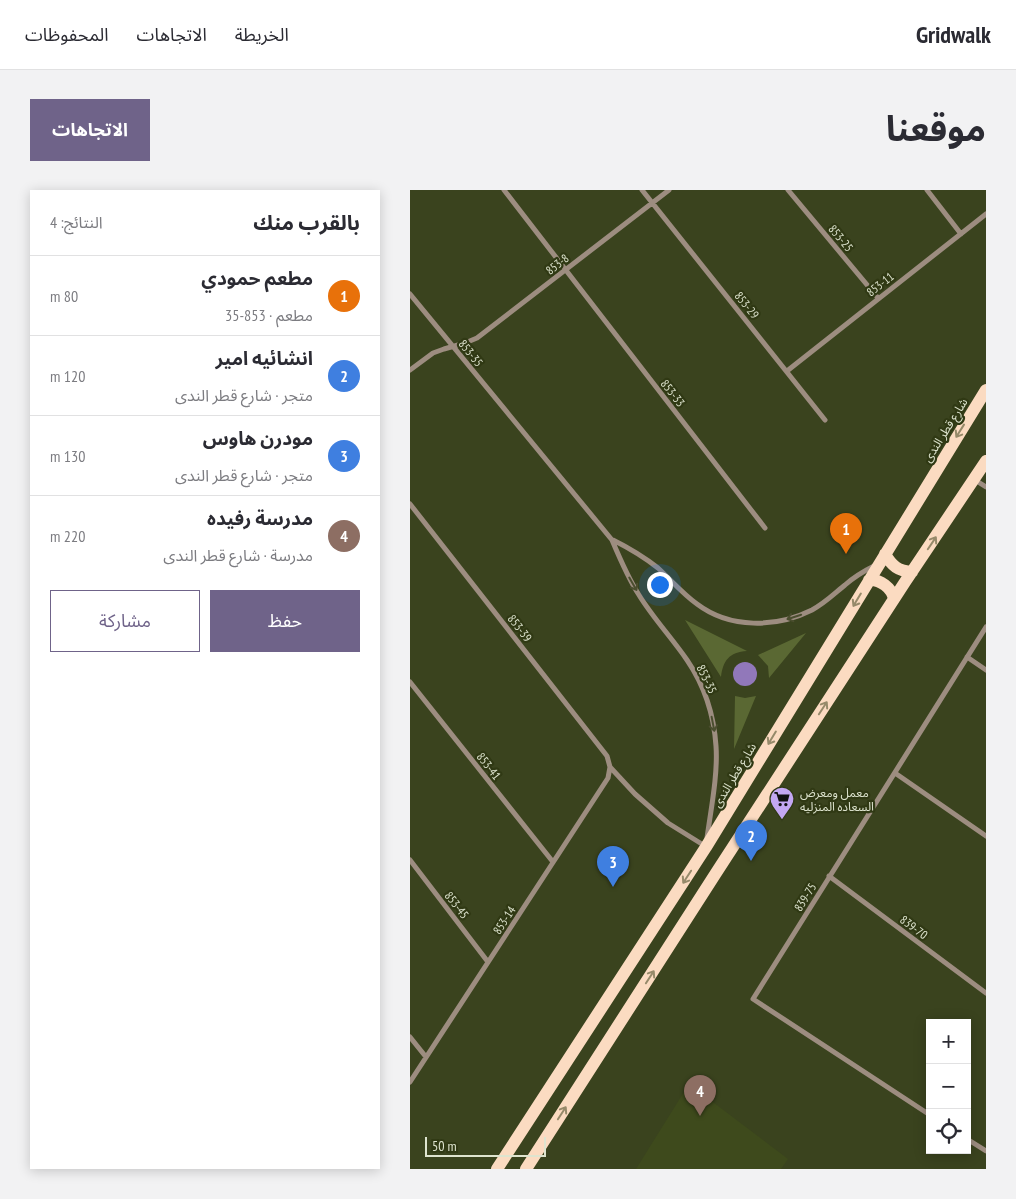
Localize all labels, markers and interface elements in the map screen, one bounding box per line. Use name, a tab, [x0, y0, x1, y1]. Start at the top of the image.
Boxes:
text: Gridwalk	[916, 19, 991, 50]
text: المحفوظات	[25, 23, 109, 46]
text: الاتجاهات	[137, 23, 207, 46]
text: الخريطة	[235, 23, 289, 46]
button: الاتجاهات	[30, 99, 150, 161]
text: موقعنا	[886, 105, 986, 151]
text: بالقرب منك	[253, 209, 360, 236]
text: النتائج: 4	[50, 212, 103, 232]
street label: 853-25	[825, 221, 857, 255]
street label: 853-8	[542, 250, 572, 278]
text: مطعم حمودي	[201, 266, 313, 290]
street label: 853-11	[863, 269, 897, 299]
text: 80 m	[50, 286, 78, 306]
text: 1	[340, 286, 348, 306]
street label: 853-29	[732, 288, 762, 322]
text: مطعم · 853-35	[225, 305, 313, 325]
street label: 853-35	[456, 336, 486, 370]
text: انشائيه امير	[216, 346, 313, 370]
text: 120 m	[50, 366, 85, 386]
text: 2	[340, 366, 348, 386]
street label: 853-33	[658, 376, 688, 410]
text: متجر · شارع قطر الندى	[175, 385, 313, 405]
street label: شارع قطر الندى	[919, 395, 972, 466]
one-way arrow	[955, 424, 965, 438]
text: مودرن هاوس	[203, 426, 313, 450]
text: 130 m	[50, 446, 85, 466]
text: 3	[340, 446, 348, 466]
text: متجر · شارع قطر الندى	[175, 465, 313, 485]
text: مدرسة رفيده	[207, 506, 313, 530]
pin: 1	[830, 513, 862, 554]
text: 220 m	[50, 526, 85, 546]
text: 4	[340, 526, 348, 546]
one-way arrow	[927, 536, 937, 550]
text: مدرسة · شارع قطر الندى	[163, 545, 313, 565]
your location	[647, 572, 673, 598]
one-way arrow	[628, 577, 638, 592]
button: مشاركة	[50, 590, 200, 652]
button: حفظ	[210, 590, 360, 652]
one-way arrow	[852, 592, 862, 606]
street label: 853-39	[505, 611, 535, 645]
one-way arrow	[787, 613, 802, 622]
street label: 853-35	[694, 662, 720, 696]
one-way arrow	[819, 701, 829, 715]
one-way arrow	[709, 715, 718, 731]
one-way arrow	[767, 731, 777, 745]
street label: شارع قطر الندى	[709, 740, 761, 811]
street label: 853-41	[474, 749, 504, 783]
place label: معمل ومعرض السعاده المنزليه	[800, 785, 874, 814]
supermarket icon: معمل ومعرض السعاده المنزليه	[769, 786, 795, 820]
pin: 2	[735, 820, 767, 861]
pin: 3	[597, 846, 629, 887]
one-way arrow	[682, 869, 692, 883]
street label: 839-75	[791, 880, 819, 914]
street label: 853-45	[442, 888, 472, 922]
street label: 853-14	[489, 903, 519, 937]
street label: 839-70	[897, 912, 931, 942]
one-way arrow	[645, 970, 655, 984]
map controls	[926, 1019, 971, 1154]
button: +	[926, 1019, 971, 1064]
button: −	[926, 1064, 971, 1109]
pin: 4	[684, 1075, 716, 1116]
one-way arrow	[557, 1107, 567, 1121]
button: locate	[926, 1109, 971, 1154]
scale bar	[425, 1134, 546, 1157]
text: 50 m	[432, 1137, 457, 1155]

